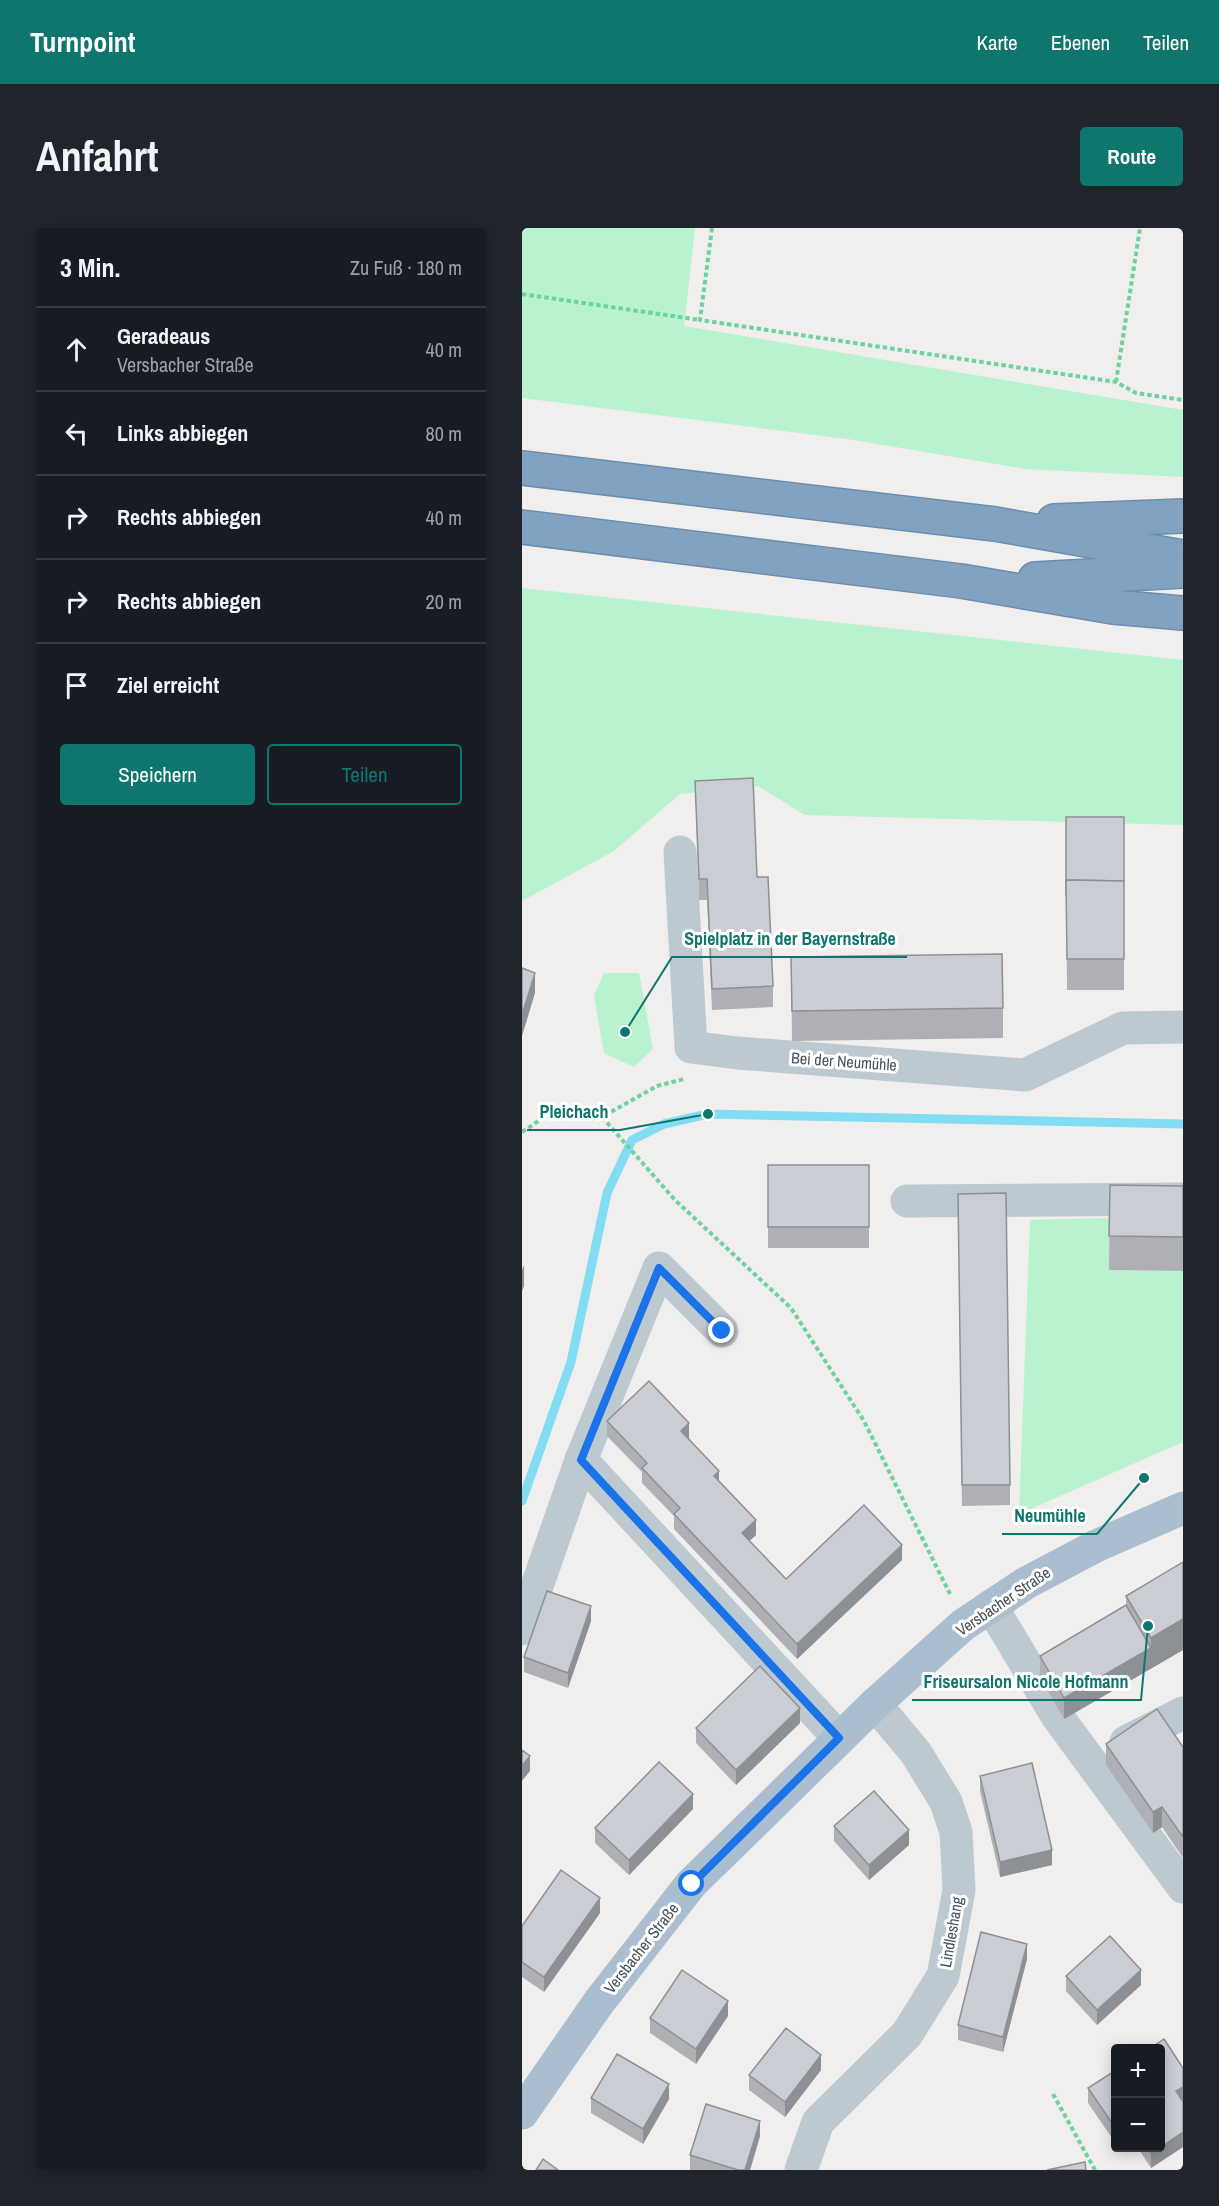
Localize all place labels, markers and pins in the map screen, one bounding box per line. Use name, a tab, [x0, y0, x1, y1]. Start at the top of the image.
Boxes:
callout: Spielplatz in der Bayernstraße	[672, 921, 907, 957]
callout: Pleichach	[527, 1094, 620, 1130]
callout: Neumühle	[1002, 1498, 1097, 1534]
callout: Friseursalon Nicole Hofmann	[912, 1664, 1141, 1700]

